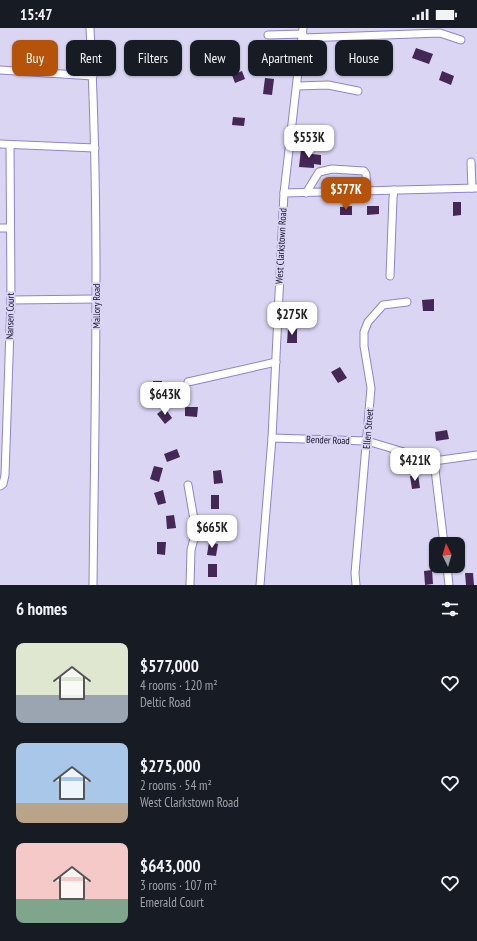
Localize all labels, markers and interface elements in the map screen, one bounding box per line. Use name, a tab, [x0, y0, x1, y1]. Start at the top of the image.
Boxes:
text: 15:47	[20, 5, 52, 24]
chip: Buy	[12, 40, 58, 76]
chip: Rent	[66, 40, 116, 76]
chip: Filters	[124, 40, 182, 76]
chip: New	[190, 40, 240, 76]
chip: Apartment	[248, 40, 327, 76]
chip: House	[335, 40, 393, 76]
pin: $553K	[281, 125, 337, 159]
text: $553K	[293, 129, 325, 146]
pin: $577K	[318, 177, 374, 211]
text: $577K	[330, 181, 362, 198]
street label: West Clarkstown Road	[273, 208, 289, 284]
street label: Mallory Road	[90, 284, 103, 328]
street label: Nansen Court	[3, 292, 17, 339]
pin: $275K	[264, 302, 320, 336]
text: $275K	[276, 306, 308, 323]
pin: $643K	[137, 382, 193, 416]
text: $643K	[149, 386, 181, 403]
street label: Ellen Street	[360, 408, 376, 450]
street label: Bender Road	[306, 433, 350, 447]
pin: $421K	[387, 448, 443, 482]
text: $421K	[399, 452, 431, 469]
pin: $665K	[184, 515, 240, 549]
text: $665K	[196, 519, 228, 536]
north arrow	[429, 537, 465, 573]
map controls	[429, 537, 465, 573]
text: 6 homes	[16, 598, 67, 620]
icon: filters	[439, 598, 461, 620]
text: $577,000	[140, 655, 199, 677]
icon: home	[48, 659, 96, 707]
icon: heart	[439, 672, 461, 694]
text: 4 rooms · 120 m²	[140, 677, 218, 694]
text: Deltic Road	[140, 694, 191, 711]
text: $275,000	[140, 755, 201, 777]
icon: home	[48, 759, 96, 807]
icon: heart	[439, 772, 461, 794]
text: 2 rooms · 54 m²	[140, 777, 212, 794]
text: West Clarkstown Road	[140, 794, 239, 811]
text: $643,000	[140, 855, 201, 877]
icon: home	[48, 859, 96, 907]
icon: heart	[439, 872, 461, 894]
text: 3 rooms · 107 m²	[140, 877, 217, 894]
text: Emerald Court	[140, 894, 204, 911]

